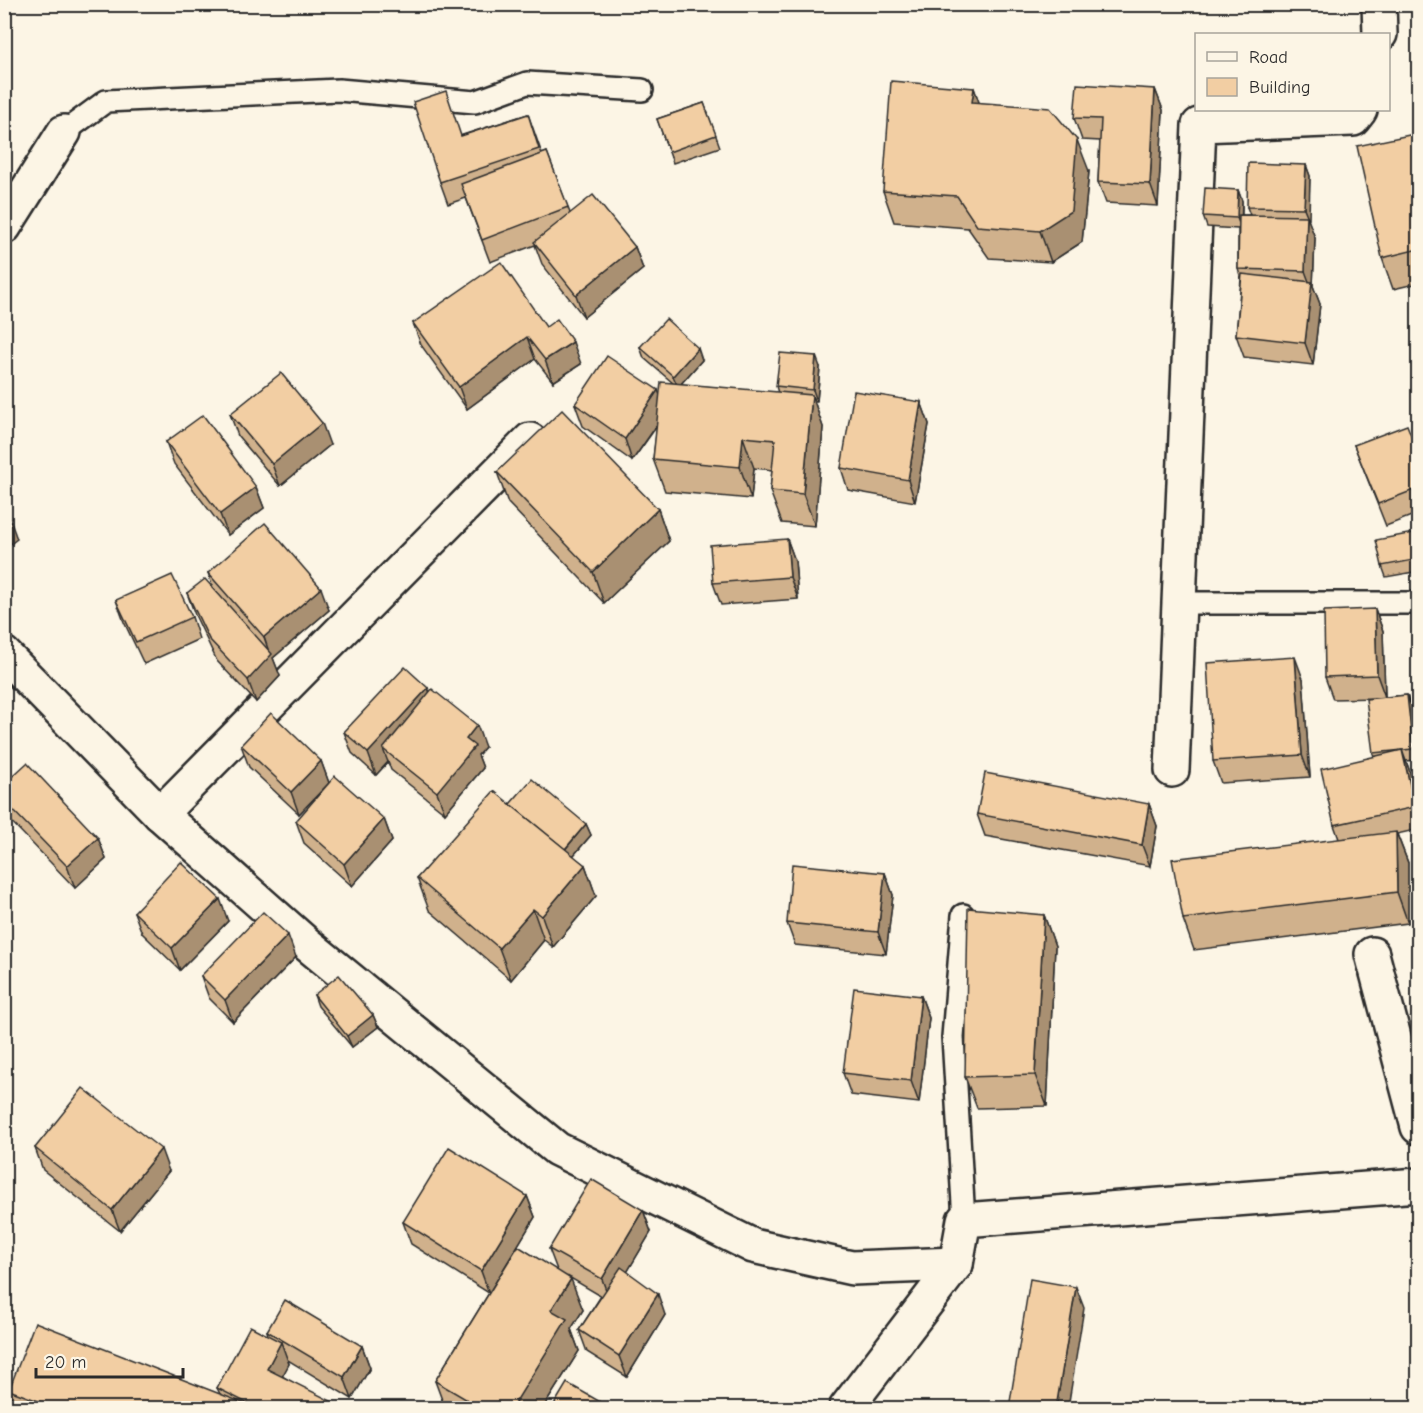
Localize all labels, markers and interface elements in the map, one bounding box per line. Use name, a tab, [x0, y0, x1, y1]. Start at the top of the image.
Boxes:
legend	[1195, 33, 1390, 111]
text: Road	[1249, 47, 1288, 68]
text: Building	[1249, 77, 1311, 98]
scale bar	[36, 1341, 183, 1379]
text: 20 m	[45, 1352, 86, 1373]

